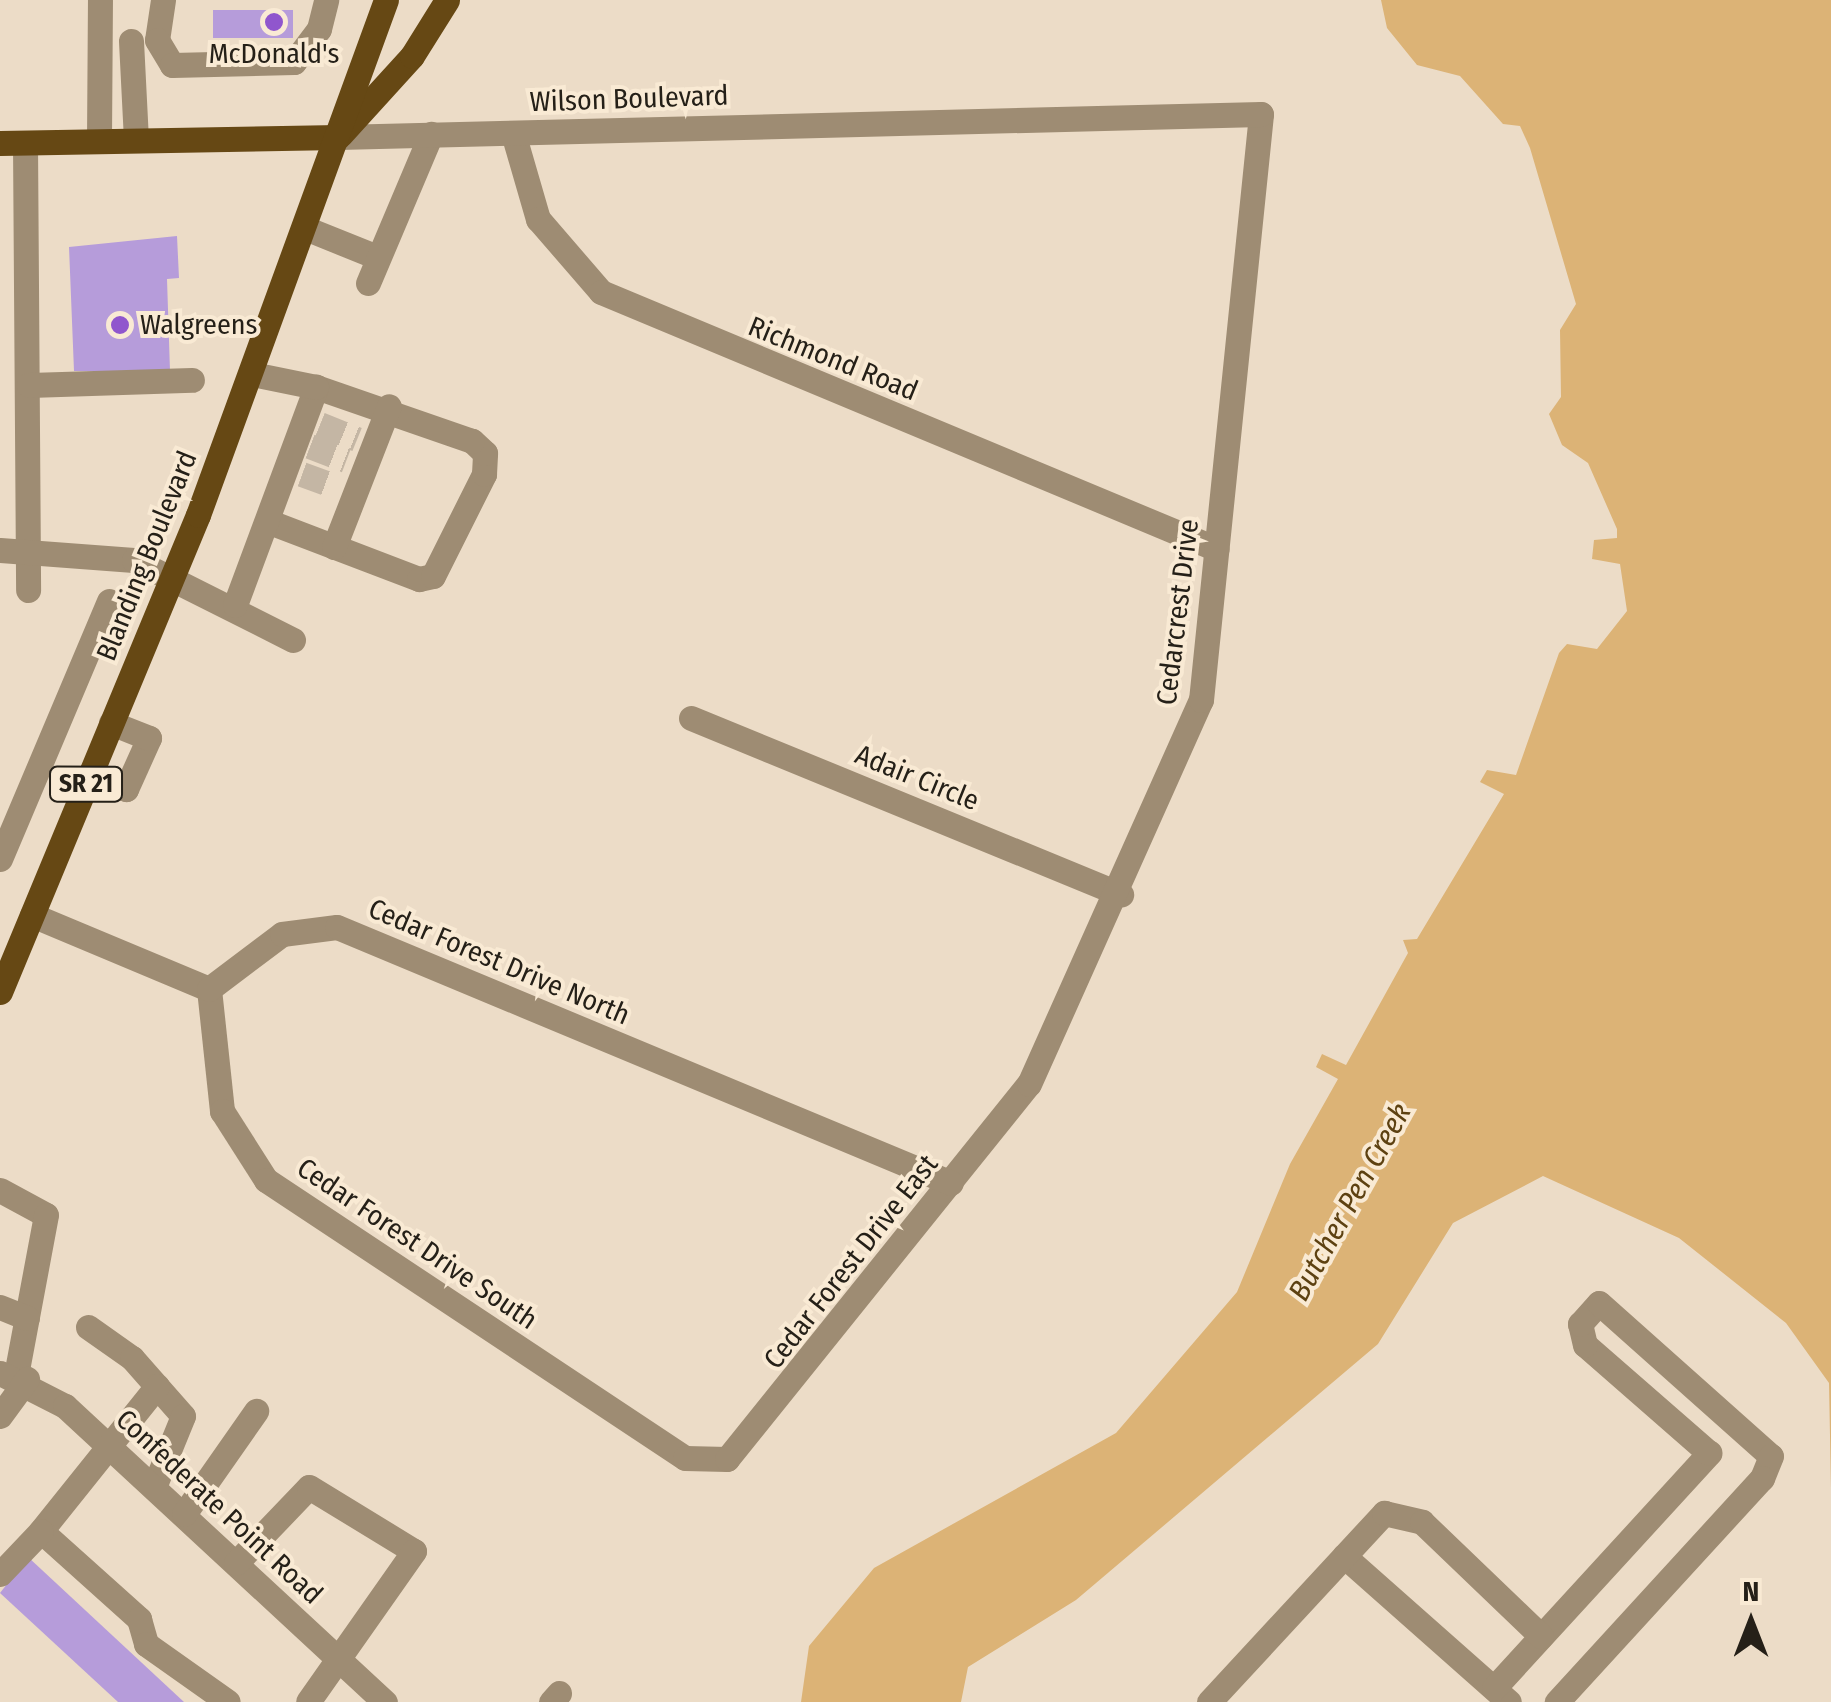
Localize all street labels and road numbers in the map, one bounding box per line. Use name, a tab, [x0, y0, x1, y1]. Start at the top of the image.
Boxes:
street label: Wilson Boulevard	[529, 79, 729, 119]
street label: Richmond Road	[743, 310, 923, 408]
street label: Blanding Boulevard	[90, 446, 204, 666]
street label: Cedarcrest Drive	[1150, 517, 1206, 707]
street label: Adair Circle	[850, 738, 984, 818]
road number: SR 21	[48, 764, 124, 804]
street label: Cedar Forest Drive North	[363, 892, 635, 1032]
street label: Cedar Forest Drive East	[757, 1148, 945, 1376]
street label: Cedar Forest Drive South	[291, 1151, 543, 1337]
street label: Confederate Point Road	[109, 1403, 329, 1611]

